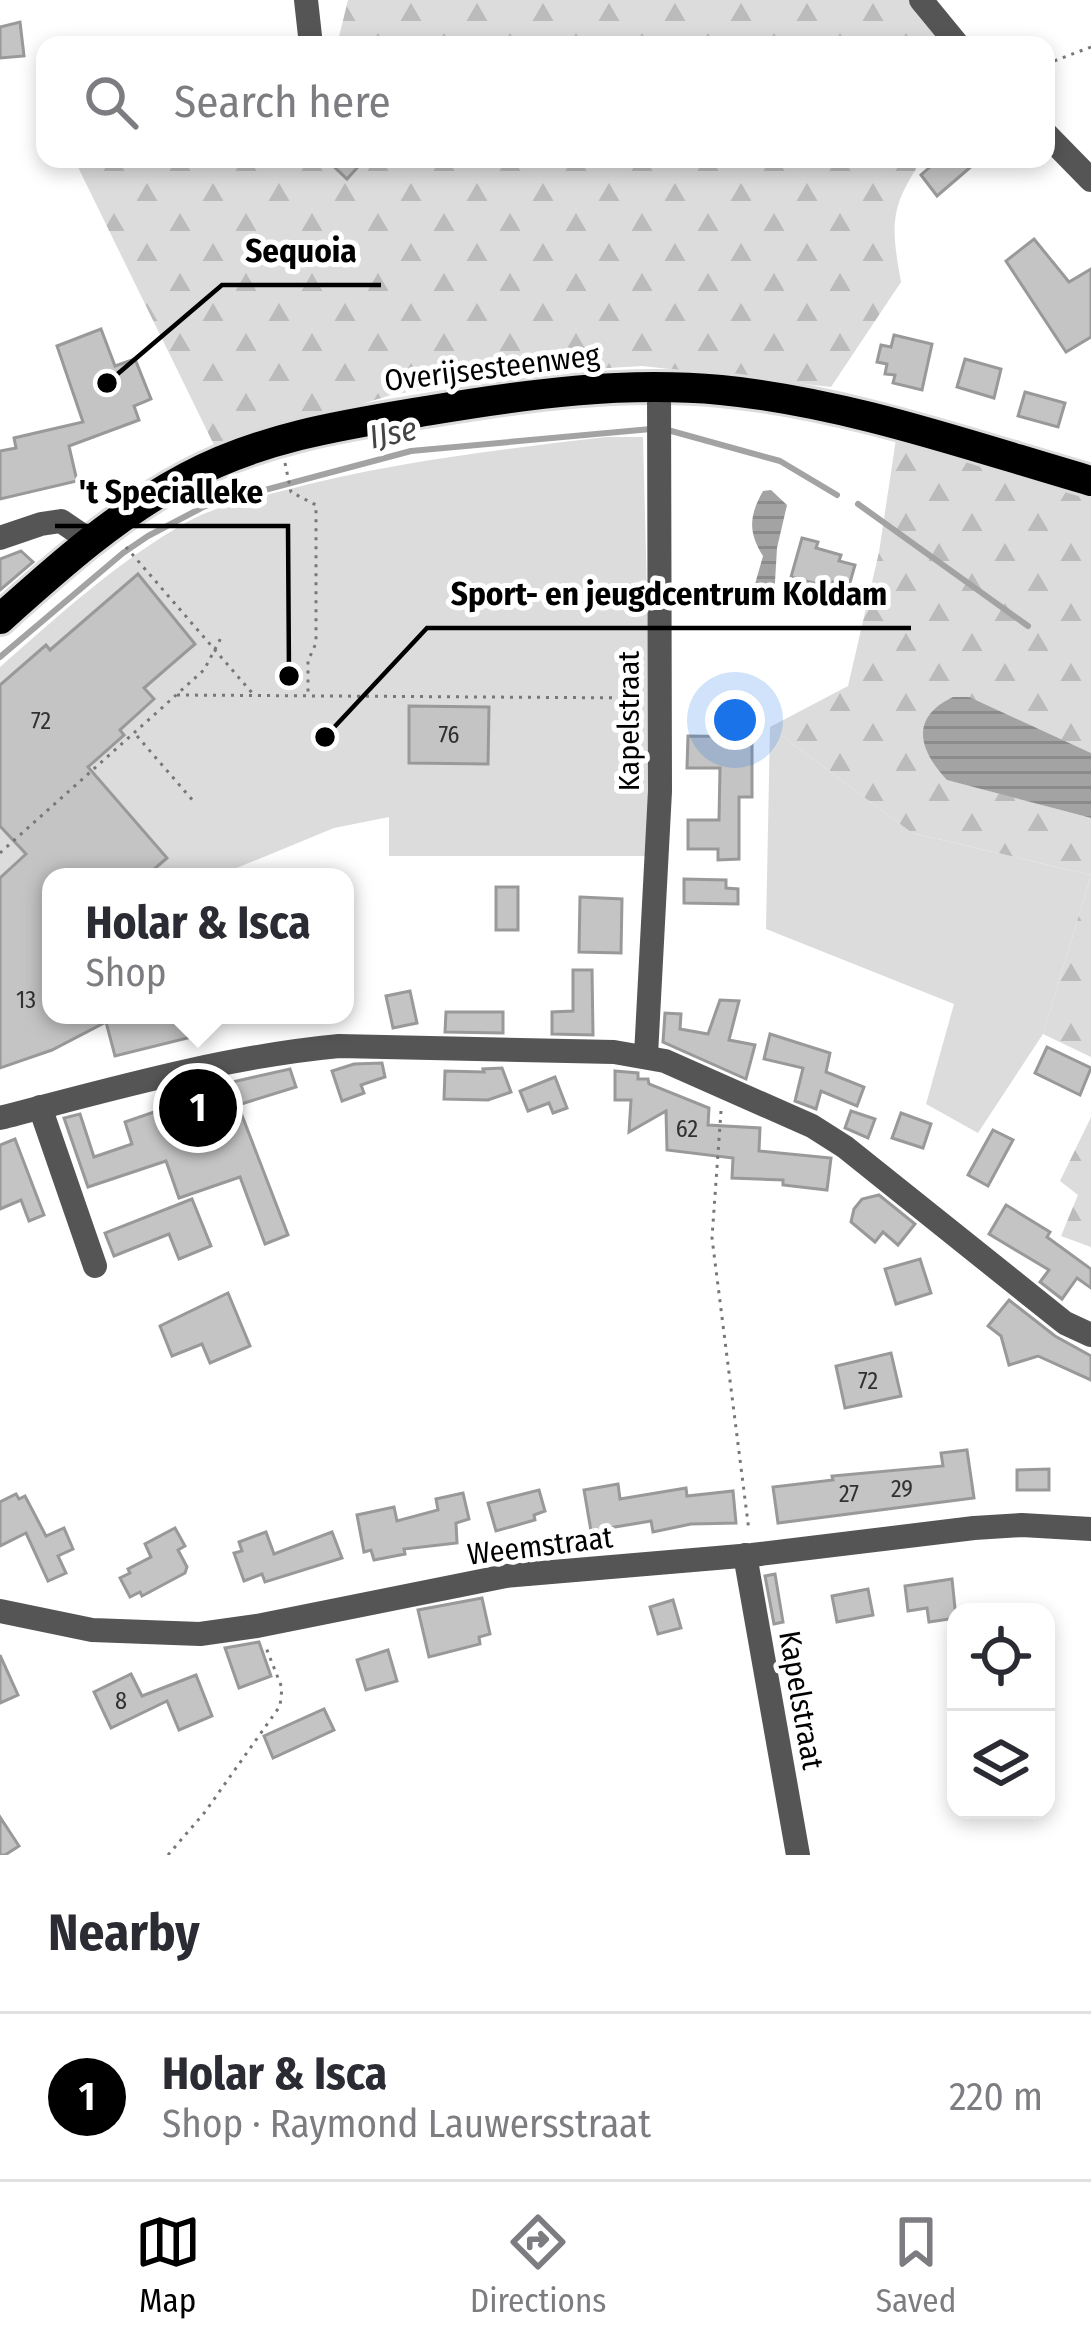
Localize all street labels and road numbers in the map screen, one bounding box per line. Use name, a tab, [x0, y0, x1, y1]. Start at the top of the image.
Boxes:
street label: Overijsesteenweg	[382, 337, 602, 399]
street label: Kapelstraat	[611, 651, 647, 791]
street label: Weemstraat	[465, 1519, 615, 1573]
street label: Kapelstraat	[771, 1628, 831, 1772]

